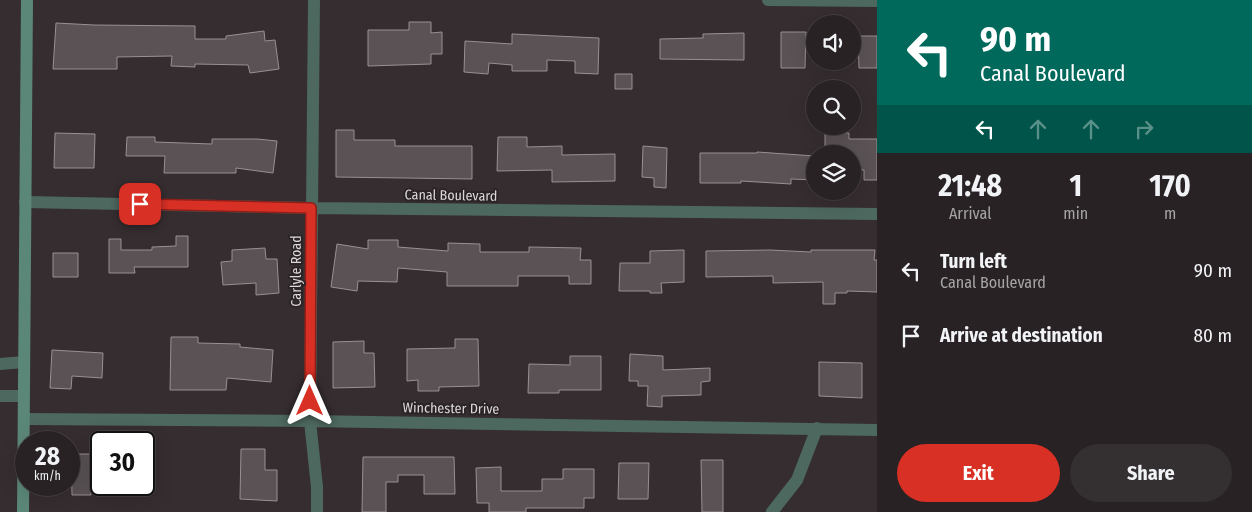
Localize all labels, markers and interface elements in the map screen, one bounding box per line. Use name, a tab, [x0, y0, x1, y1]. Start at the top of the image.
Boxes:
map controls	[806, 15, 861, 200]
button: sound	[806, 15, 861, 70]
text: 90 m	[980, 18, 1051, 60]
icon: left	[897, 20, 962, 85]
text: Canal Boulevard	[980, 60, 1126, 87]
button: search	[806, 80, 861, 135]
icon: left	[971, 115, 999, 143]
icon: ahead	[1024, 115, 1052, 143]
icon: ahead	[1077, 115, 1105, 143]
icon: right	[1130, 115, 1158, 143]
button: layers	[806, 145, 861, 200]
text: 21:48	[938, 168, 1002, 204]
text: 1	[1069, 168, 1082, 204]
text: 170	[1149, 168, 1191, 204]
pin	[119, 183, 161, 225]
street label: Canal Boulevard	[405, 186, 497, 205]
icon: arrive	[126, 190, 154, 218]
text: Arrival	[949, 204, 991, 223]
text: min	[1063, 204, 1088, 223]
text: m	[1164, 204, 1176, 223]
street label: Carlyle Road	[288, 235, 305, 307]
text: Turn left	[940, 250, 1007, 273]
icon: left	[897, 257, 925, 285]
text: 90 m	[1194, 259, 1232, 282]
text: Canal Boulevard	[940, 273, 1046, 292]
icon: arrive	[897, 322, 925, 350]
text: Arrive at destination	[940, 324, 1103, 347]
text: 80 m	[1194, 324, 1232, 347]
position arrow	[283, 374, 335, 426]
street label: Winchester Drive	[402, 399, 500, 418]
speed limit sign: 30	[90, 431, 155, 496]
text: 28	[35, 442, 60, 472]
button: Exit	[897, 444, 1060, 502]
button: Share	[1070, 444, 1232, 502]
text: km/h	[34, 469, 61, 483]

